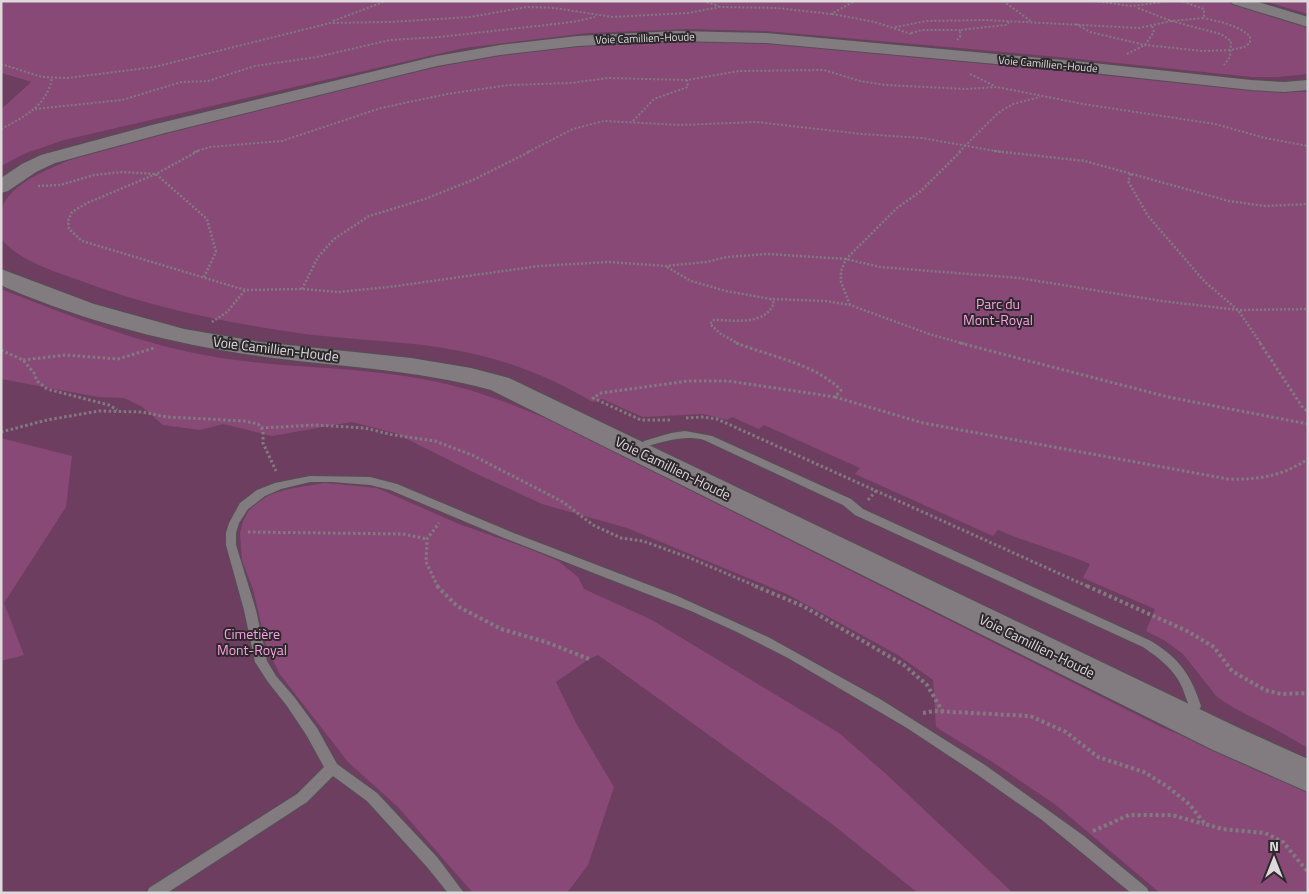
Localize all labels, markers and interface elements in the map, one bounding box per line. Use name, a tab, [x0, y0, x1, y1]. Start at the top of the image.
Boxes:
street label: Voie Camillien-Houde	[595, 28, 695, 48]
street label: Voie Camillien-Houde	[998, 52, 1099, 76]
park label: Parc du Mont-Royal	[963, 293, 1033, 330]
street label: Voie Camillien-Houde	[212, 330, 340, 367]
street label: Voie Camillien-Houde	[612, 430, 735, 505]
street label: Voie Camillien-Houde	[976, 608, 1099, 683]
park label: Cimetière Mont-Royal	[217, 623, 287, 660]
north arrow	[1249, 834, 1299, 884]
text: N	[1269, 835, 1279, 856]

